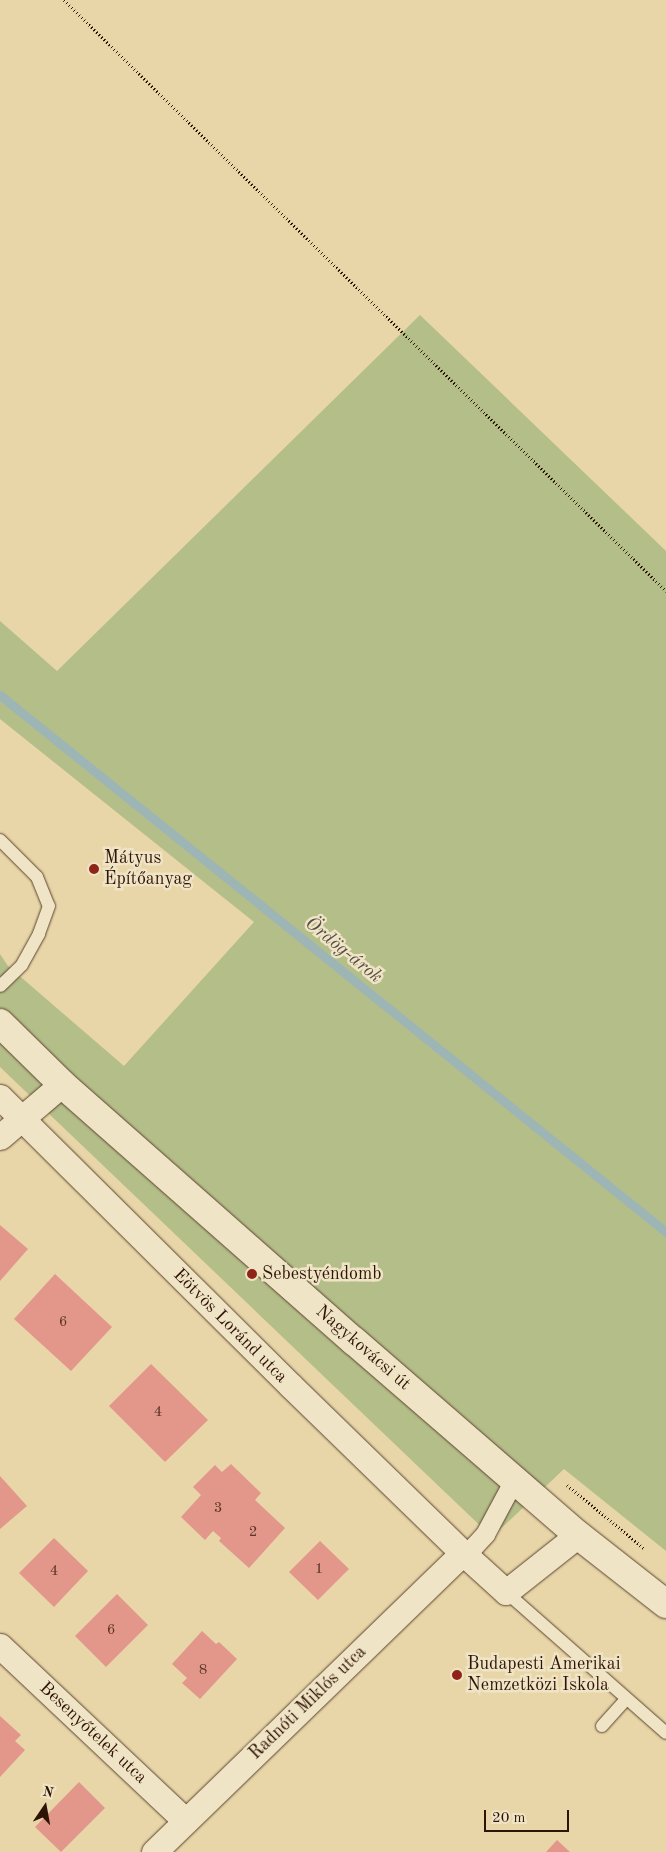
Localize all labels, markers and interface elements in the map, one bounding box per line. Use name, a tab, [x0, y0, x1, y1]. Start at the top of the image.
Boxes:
place label: Mátyus Építőanyag	[104, 848, 192, 891]
marker: Mátyus Építőanyag	[88, 863, 100, 875]
water label: Ördög-árok	[300, 913, 386, 989]
place label: Sebestyéndomb	[262, 1263, 382, 1285]
street label: Eötvös Loránd utca	[168, 1264, 292, 1388]
marker: Sebestyéndomb	[246, 1268, 258, 1280]
street label: Nagykovácsi út	[311, 1301, 415, 1395]
house number: 6	[59, 1314, 67, 1332]
house number: 4	[154, 1404, 162, 1422]
house number: 3	[214, 1500, 222, 1518]
house number: 2	[249, 1524, 257, 1542]
house number: 1	[315, 1561, 323, 1579]
house number: 4	[50, 1563, 58, 1581]
house number: 6	[107, 1622, 115, 1640]
street label: Radnóti Miklós utca	[245, 1642, 371, 1764]
place label: Budapesti Amerikai Nemzetközi Iskola	[467, 1654, 621, 1696]
house number: 8	[199, 1662, 207, 1680]
marker: Budapesti Amerikai Nemzetközi Iskola	[451, 1669, 463, 1681]
street label: Besenyőtelek utca	[35, 1678, 151, 1788]
north arrow	[20, 1782, 70, 1832]
text: N	[41, 1784, 55, 1800]
scale bar	[486, 1800, 571, 1832]
text: 20 m	[492, 1811, 526, 1826]

